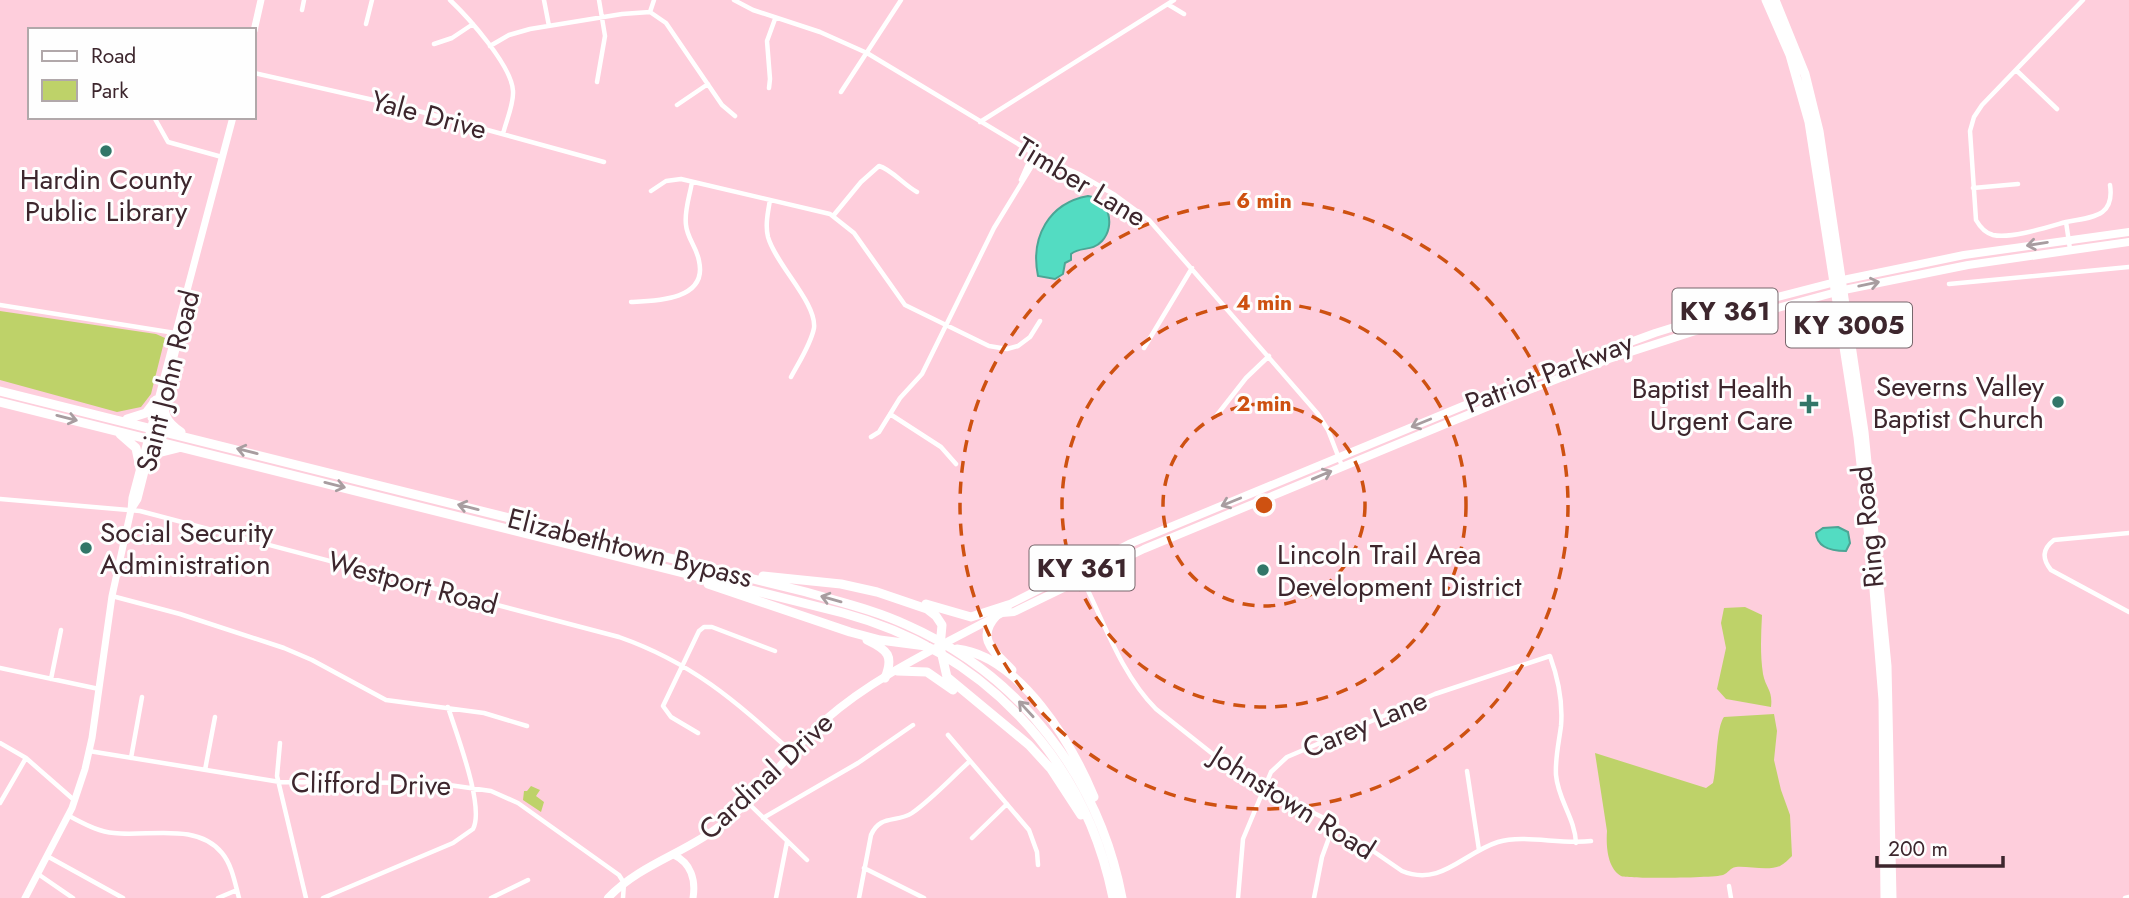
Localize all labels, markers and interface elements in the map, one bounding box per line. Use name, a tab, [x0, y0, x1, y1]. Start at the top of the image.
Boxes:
legend	[28, 28, 256, 119]
text: Road	[91, 41, 136, 71]
text: Park	[91, 76, 129, 106]
street label: Yale Drive	[367, 80, 491, 150]
street label: Timber Lane	[1008, 127, 1154, 237]
marker: Hardin County Public Library	[98, 143, 114, 159]
place label: Hardin County Public Library	[20, 159, 193, 232]
text: 6 min	[1236, 186, 1292, 216]
one-way arrow	[2026, 238, 2049, 251]
one-way arrow	[1857, 277, 1880, 291]
street label: Saint John Road	[126, 286, 210, 476]
text: 4 min	[1236, 288, 1292, 318]
road number: KY 361	[1672, 288, 1778, 334]
road number: KY 3005	[1786, 302, 1912, 348]
street label: Patriot Parkway	[1459, 322, 1640, 424]
place label: Severns Valley Baptist Church	[1873, 366, 2045, 439]
place label: Baptist Health Urgent Care	[1632, 368, 1793, 441]
text: 2 min	[1236, 389, 1292, 419]
marker: Baptist Health Urgent Care	[1799, 394, 1819, 414]
marker: Severns Valley Baptist Church	[2050, 394, 2066, 410]
one-way arrow	[55, 412, 77, 425]
one-way arrow	[1410, 418, 1432, 431]
one-way arrow	[236, 444, 259, 457]
street label: Ring Road	[1841, 464, 1895, 590]
one-way arrow	[1311, 467, 1333, 480]
one-way arrow	[323, 479, 346, 492]
centre of rings	[1252, 493, 1276, 517]
one-way arrow	[1220, 497, 1242, 510]
street label: Elizabethtown Bypass	[503, 498, 757, 598]
one-way arrow	[457, 500, 480, 513]
place label: Social Security Administration	[100, 512, 274, 585]
place label: Lincoln Trail Area Development District	[1277, 534, 1522, 607]
marker: Social Security Administration	[78, 540, 94, 556]
street label: Westport Road	[324, 541, 502, 625]
road number: KY 361	[1030, 546, 1134, 590]
marker: Lincoln Trail Area Development District	[1255, 562, 1271, 578]
one-way arrow	[820, 591, 842, 604]
street label: Carey Lane	[1296, 679, 1434, 769]
one-way arrow	[1018, 701, 1035, 718]
street label: Cardinal Drive	[690, 703, 842, 849]
street label: Johnstown Road	[1200, 734, 1383, 870]
street label: Clifford Drive	[290, 762, 452, 806]
scale bar	[1877, 824, 2003, 868]
text: 200 m	[1888, 834, 1948, 864]

